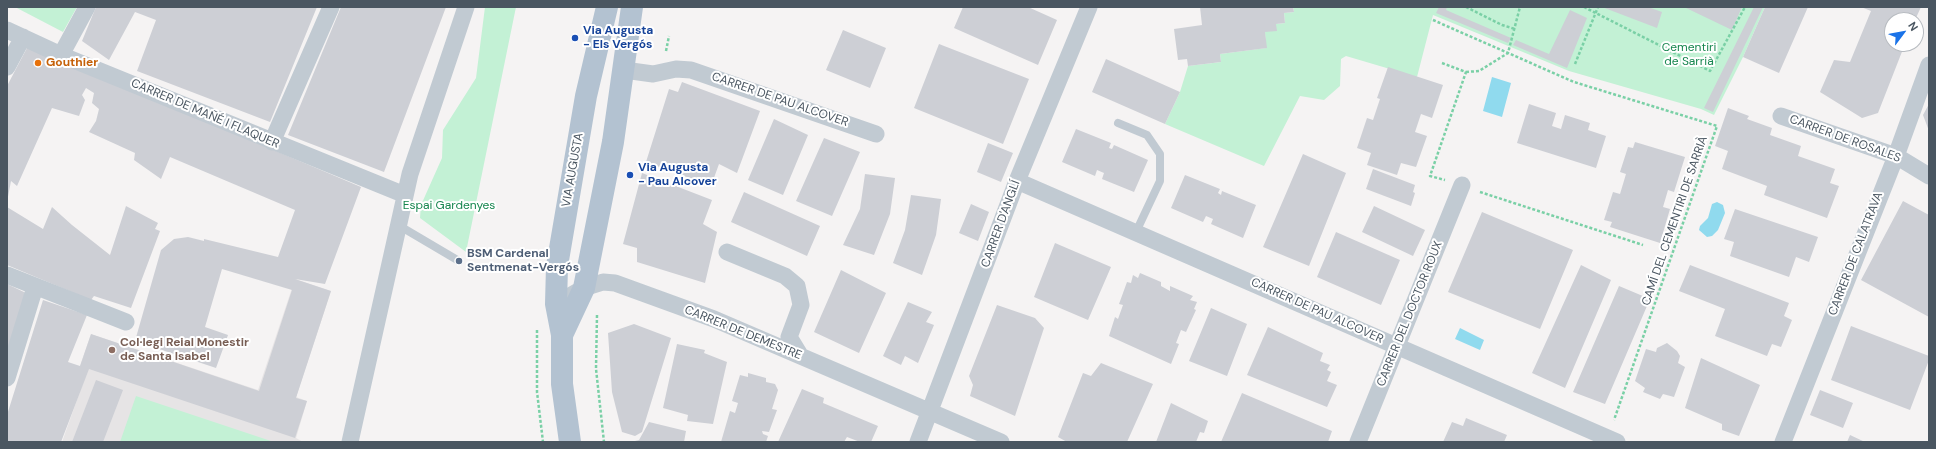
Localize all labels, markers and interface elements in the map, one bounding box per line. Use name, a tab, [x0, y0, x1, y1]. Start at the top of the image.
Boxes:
north arrow	[1884, 12, 1924, 52]
text: N	[1905, 19, 1921, 33]
place label: Via Augusta - Els Vergós	[583, 24, 653, 52]
marker: Via Augusta - Els Vergós	[570, 33, 580, 43]
park label: Cementiri de Sarrià	[1662, 41, 1716, 69]
place label: Gouthier	[46, 56, 98, 70]
marker: Gouthier	[33, 58, 43, 68]
street label: CARRER DE PAU ALCOVER	[710, 70, 850, 130]
street label: CARRER DE MAÑÉ I FLAQUER	[129, 76, 281, 152]
street label: CARRER DE ROSALES	[1787, 112, 1903, 166]
street label: VIA AUGUSTA	[559, 132, 587, 208]
street label: CAMÍ DEL CEMENTIRI DE SARRIÀ	[1639, 134, 1711, 308]
place label: Via Augusta - Pau Alcover	[638, 161, 717, 189]
marker: Via Augusta - Pau Alcover	[625, 170, 635, 180]
street label: CARRER D'ANGLÍ	[979, 178, 1023, 270]
street label: CARRER DE CALATRAVA	[1826, 190, 1886, 318]
park label: Espai Gardenyes	[403, 199, 495, 213]
street label: CARRER DEL DOCTOR ROUX	[1374, 239, 1446, 389]
place label: BSM Cardenal Sentmenat-Vergós	[467, 247, 579, 275]
marker: BSM Cardenal Sentmenat-Vergós	[454, 256, 464, 266]
street label: CARRER DE PAU ALCOVER	[1249, 275, 1385, 347]
street label: CARRER DE DEMESTRE	[682, 303, 804, 363]
place label: Col·legi Reial Monestir de Santa Isabel	[120, 336, 249, 364]
marker: Col·legi Reial Monestir de Santa Isabel	[107, 345, 117, 355]

